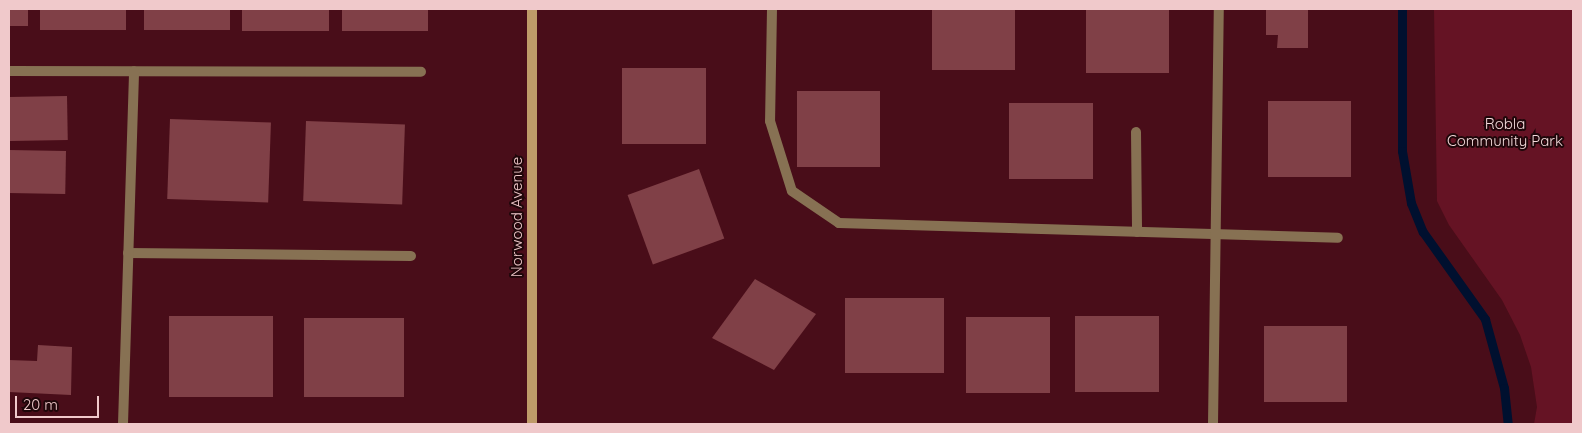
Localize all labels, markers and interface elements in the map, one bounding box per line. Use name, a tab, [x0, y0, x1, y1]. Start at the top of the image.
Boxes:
park label: Robla Community Park	[1447, 114, 1563, 149]
street label: Norwood Avenue	[508, 157, 526, 277]
scale bar	[18, 386, 101, 418]
text: 20 m	[23, 395, 58, 414]

